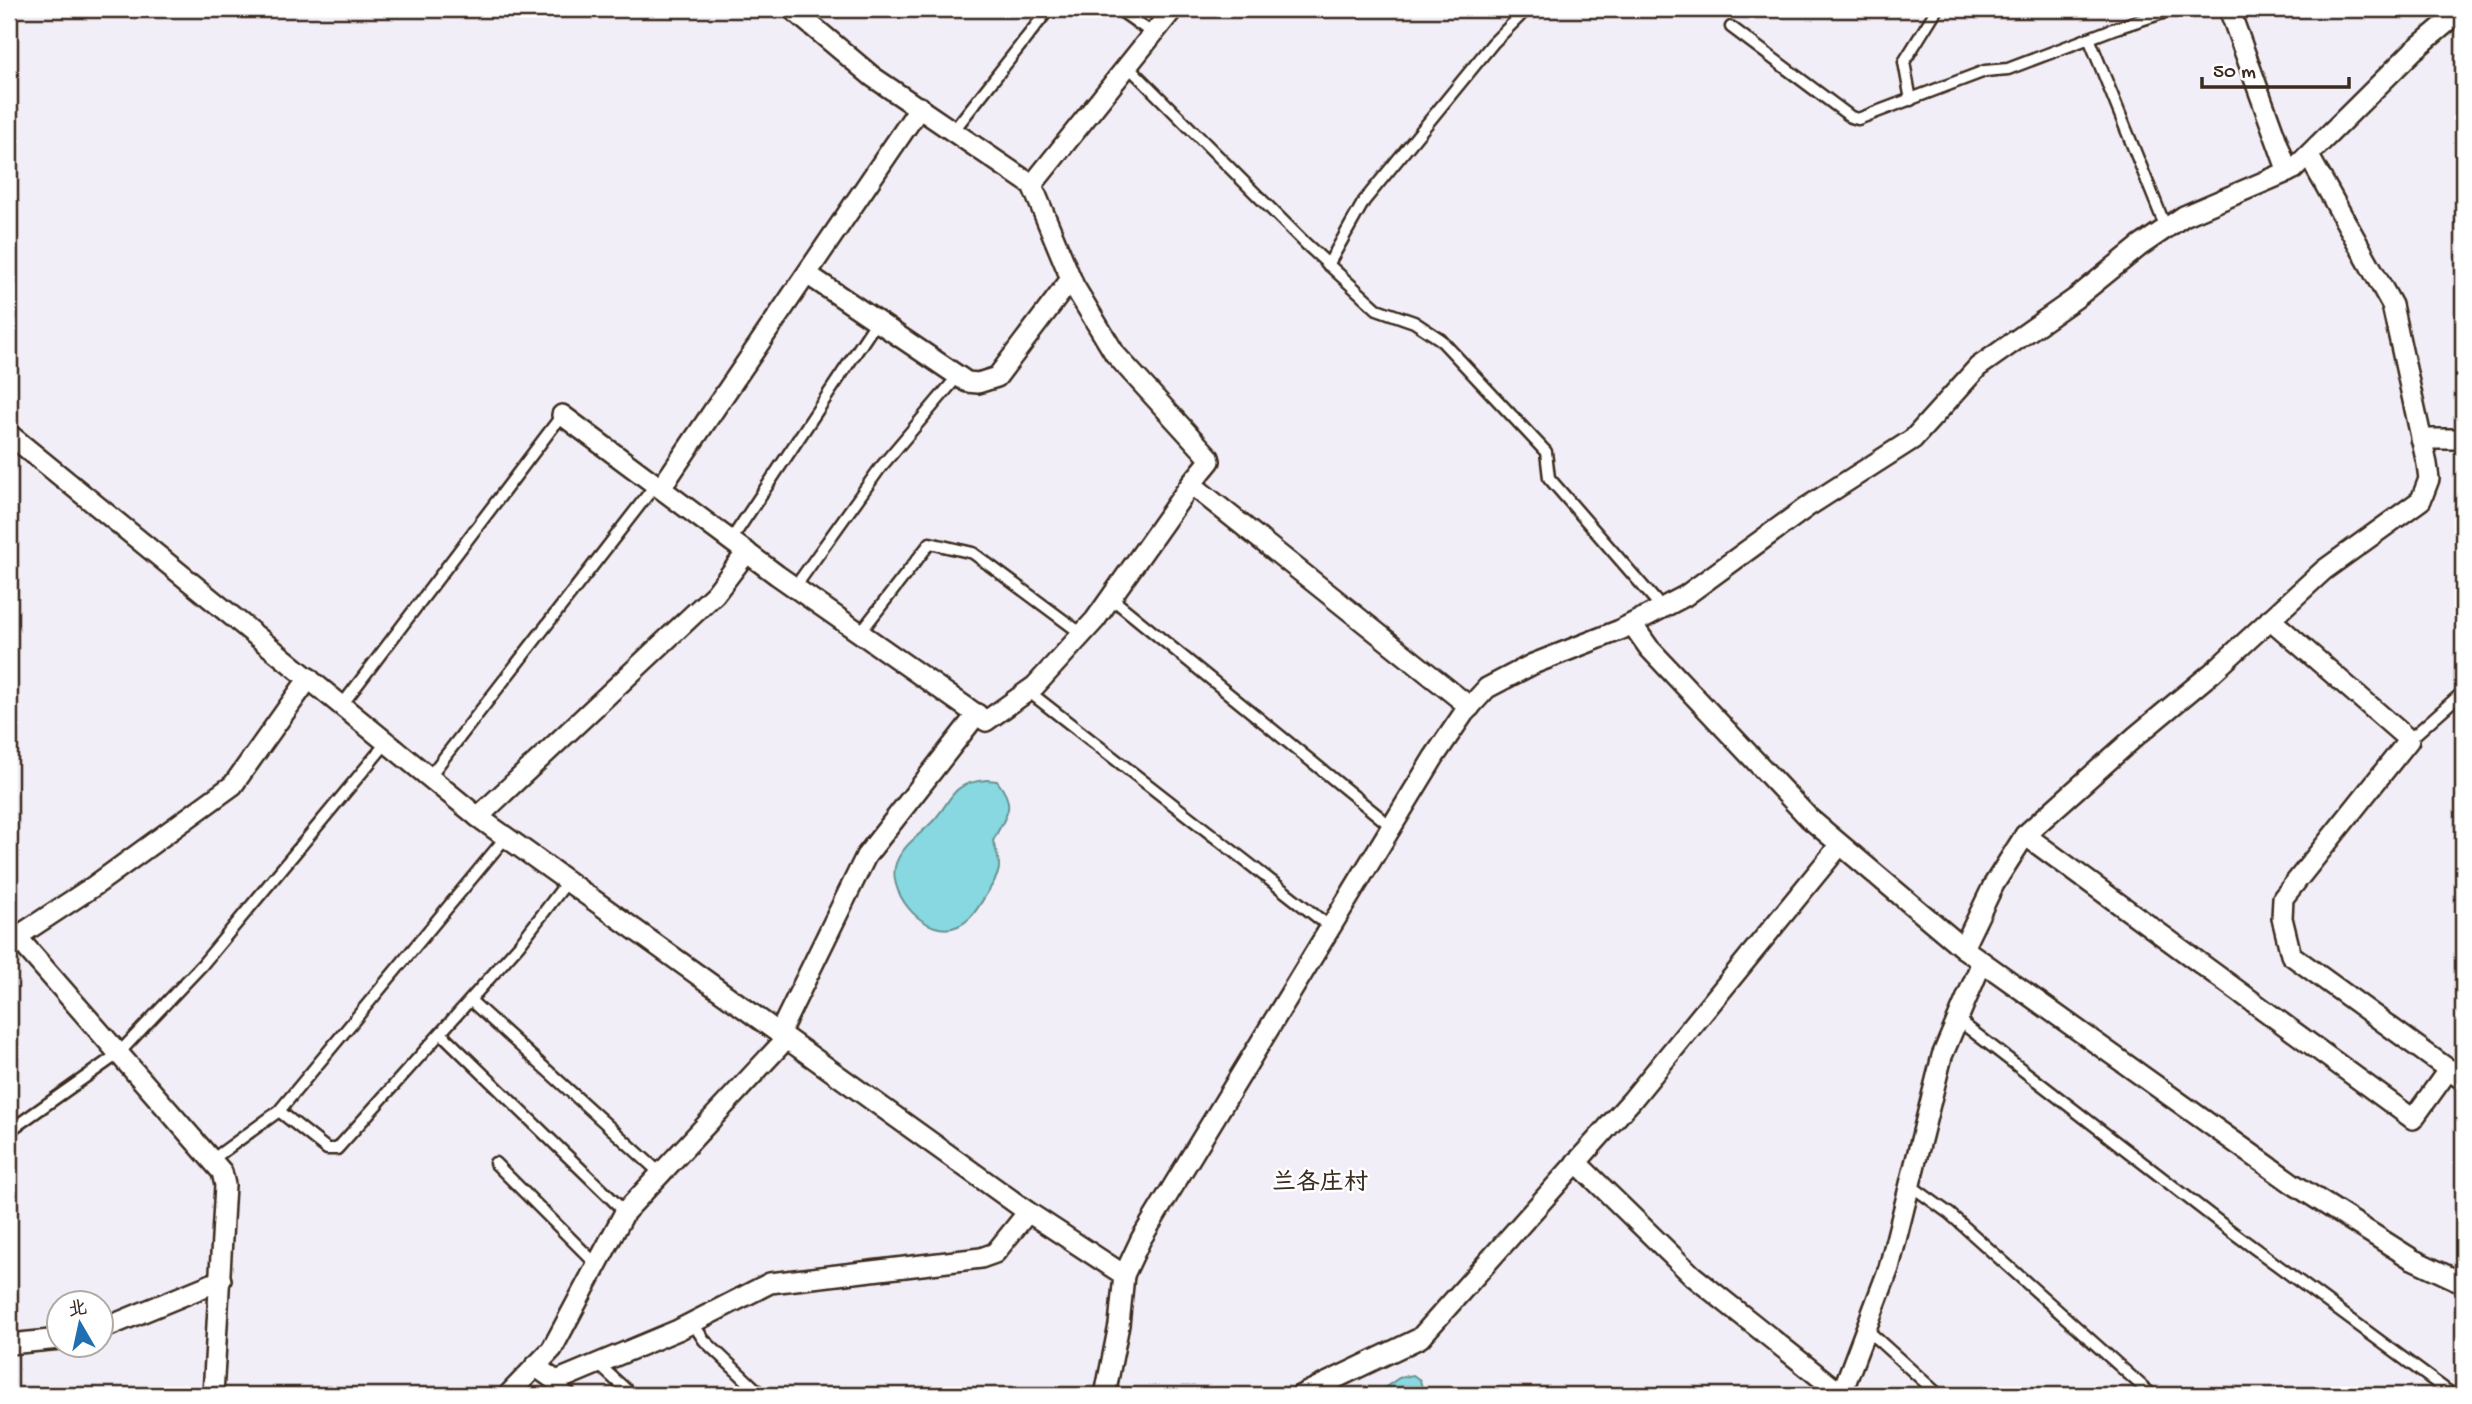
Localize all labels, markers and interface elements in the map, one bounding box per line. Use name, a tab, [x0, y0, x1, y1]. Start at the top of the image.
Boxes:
scale bar	[2202, 46, 2350, 90]
text: 50 m	[2213, 61, 2256, 86]
district label: 兰各庄村	[1272, 1169, 1368, 1199]
north arrow	[46, 1288, 116, 1358]
text: 北	[67, 1298, 89, 1324]

